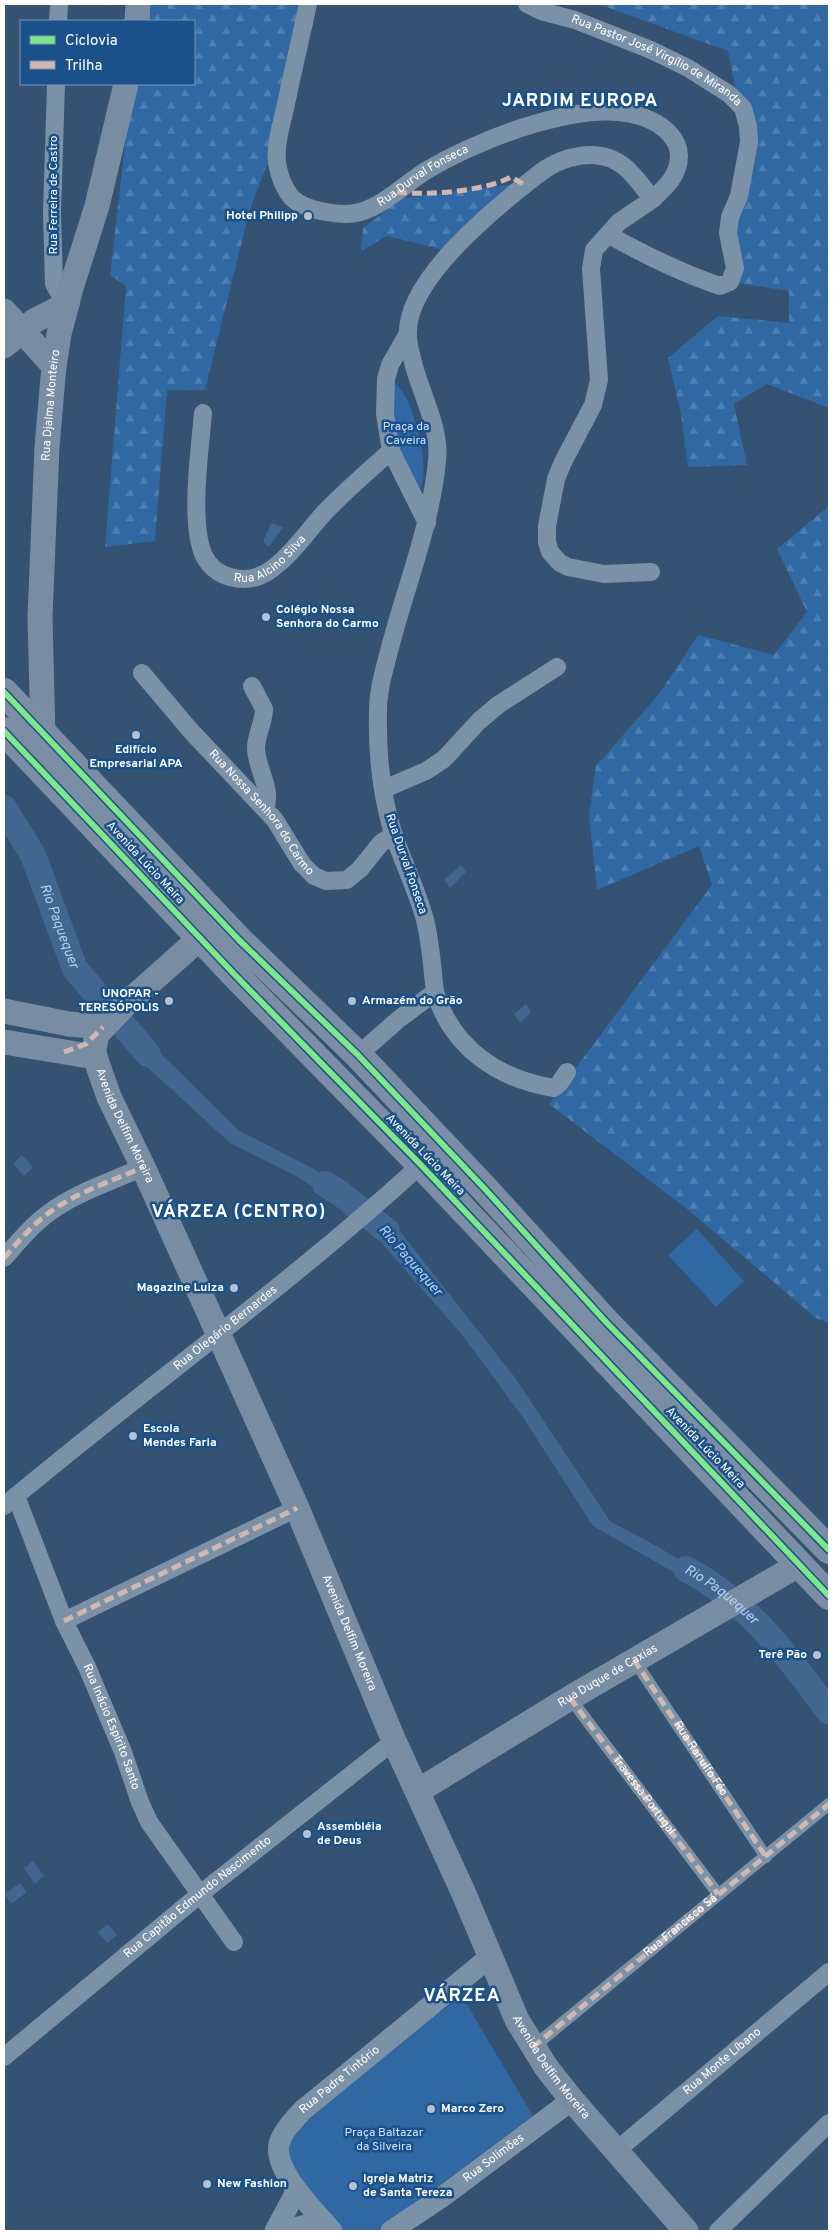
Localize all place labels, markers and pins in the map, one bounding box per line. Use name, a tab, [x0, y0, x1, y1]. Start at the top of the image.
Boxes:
place label: Hotel Philipp	[226, 208, 298, 224]
marker: Hotel Philipp	[302, 210, 314, 222]
place label: Colégio Nossa Senhora do Carmo	[276, 602, 379, 632]
marker: Colégio Nossa Senhora do Carmo	[260, 611, 272, 623]
marker: Edifício Empresarial APA	[130, 729, 142, 741]
place label: Edifício Empresarial APA	[89, 742, 183, 772]
place label: UNOPAR - TERESÓPOLIS	[79, 986, 159, 1016]
place label: Armazém do Grão	[362, 993, 463, 1009]
marker: UNOPAR - TERESÓPOLIS	[163, 995, 175, 1007]
marker: Armazém do Grão	[346, 995, 358, 1007]
place label: Magazine Luiza	[137, 1280, 224, 1296]
marker: Magazine Luiza	[228, 1282, 240, 1294]
place label: Escola Mendes Faria	[143, 1421, 217, 1451]
marker: Escola Mendes Faria	[127, 1430, 139, 1442]
place label: Terê Pão	[759, 1647, 807, 1663]
marker: Terê Pão	[811, 1649, 823, 1661]
place label: Assembléia de Deus	[317, 1819, 382, 1849]
marker: Assembléia de Deus	[301, 1828, 313, 1840]
place label: Marco Zero	[441, 2101, 504, 2117]
marker: Marco Zero	[425, 2103, 437, 2115]
place label: Igreja Matriz de Santa Tereza	[363, 2171, 452, 2201]
place label: New Fashion	[217, 2176, 287, 2192]
marker: New Fashion	[201, 2178, 213, 2190]
marker: Igreja Matriz de Santa Tereza	[347, 2180, 359, 2192]

